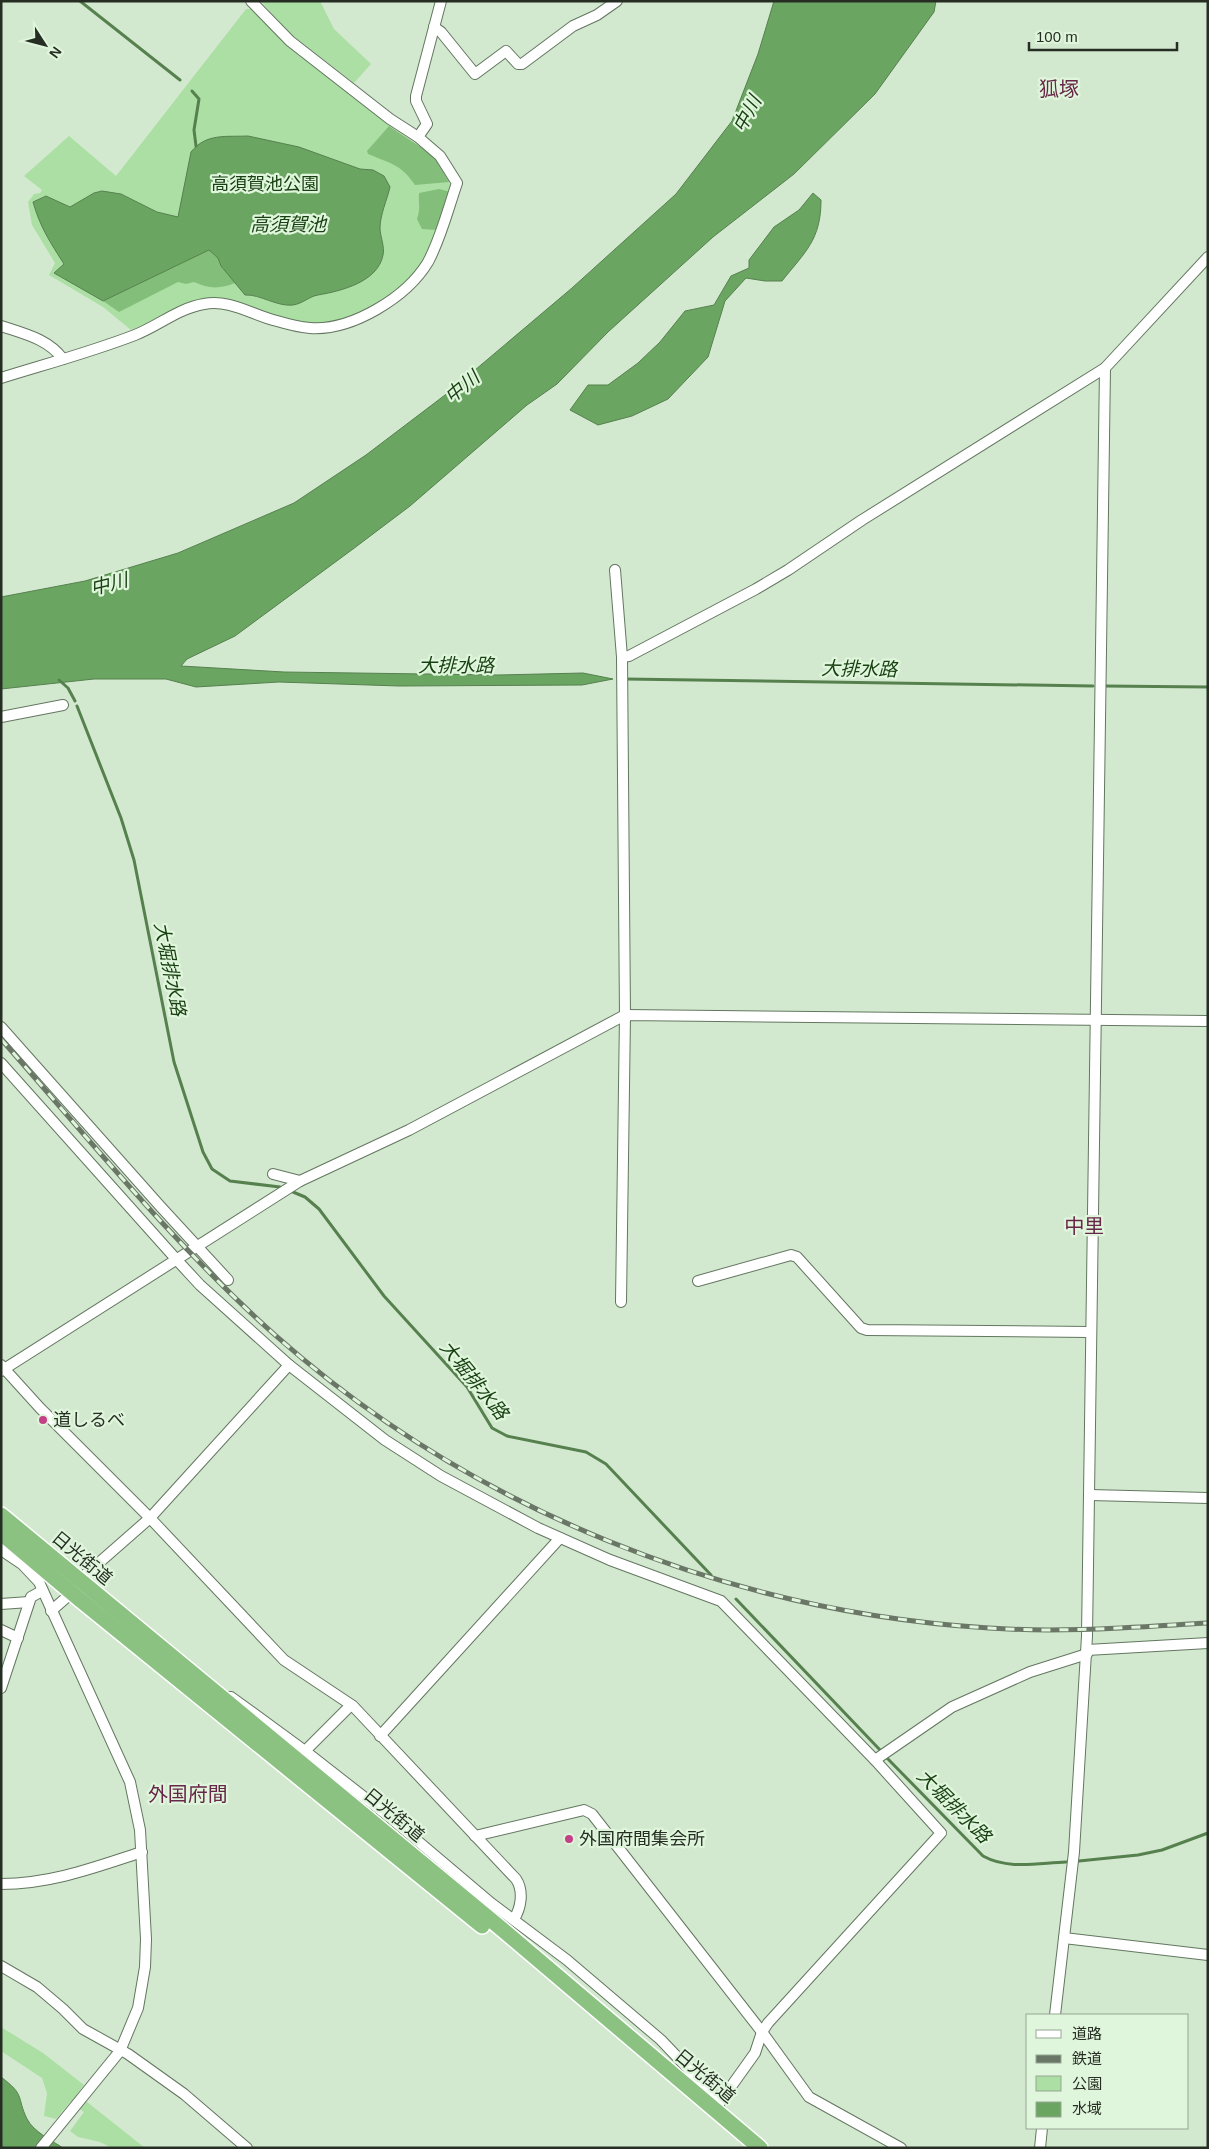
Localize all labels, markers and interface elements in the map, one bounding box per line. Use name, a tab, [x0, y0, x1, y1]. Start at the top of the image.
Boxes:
north arrow	[20, 20, 70, 70]
scale bar	[1029, 20, 1176, 52]
text: 100 m	[1036, 28, 1078, 45]
text: N	[46, 44, 65, 61]
district label: 狐塚	[1039, 78, 1079, 100]
water label: 中川	[729, 91, 766, 136]
park label: 高須賀池公園	[211, 174, 319, 194]
water label: 高須賀池	[250, 214, 328, 235]
water label: 中川	[441, 365, 485, 407]
water label: 中川	[88, 569, 132, 599]
water label: 大排水路	[418, 655, 496, 676]
water label: 大排水路	[821, 658, 899, 680]
water label: 大堀排水路	[151, 920, 190, 1020]
district label: 中里	[1064, 1215, 1104, 1237]
water label: 大堀排水路	[436, 1336, 513, 1425]
place label: 道しるべ	[53, 1410, 125, 1430]
marker: 道しるべ	[37, 1414, 49, 1426]
street label: 日光街道	[48, 1527, 116, 1589]
water label: 大堀排水路	[913, 1765, 996, 1848]
district label: 外国府間	[148, 1783, 228, 1805]
street label: 日光街道	[360, 1784, 428, 1846]
place label: 外国府間集会所	[579, 1829, 705, 1849]
marker: 外国府間集会所	[563, 1833, 575, 1845]
legend	[1026, 2014, 1189, 2129]
text: 道路	[1072, 2025, 1102, 2042]
street label: 日光街道	[671, 2045, 739, 2107]
text: 鉄道	[1072, 2050, 1102, 2067]
text: 公園	[1072, 2075, 1102, 2092]
text: 水域	[1072, 2100, 1102, 2117]

